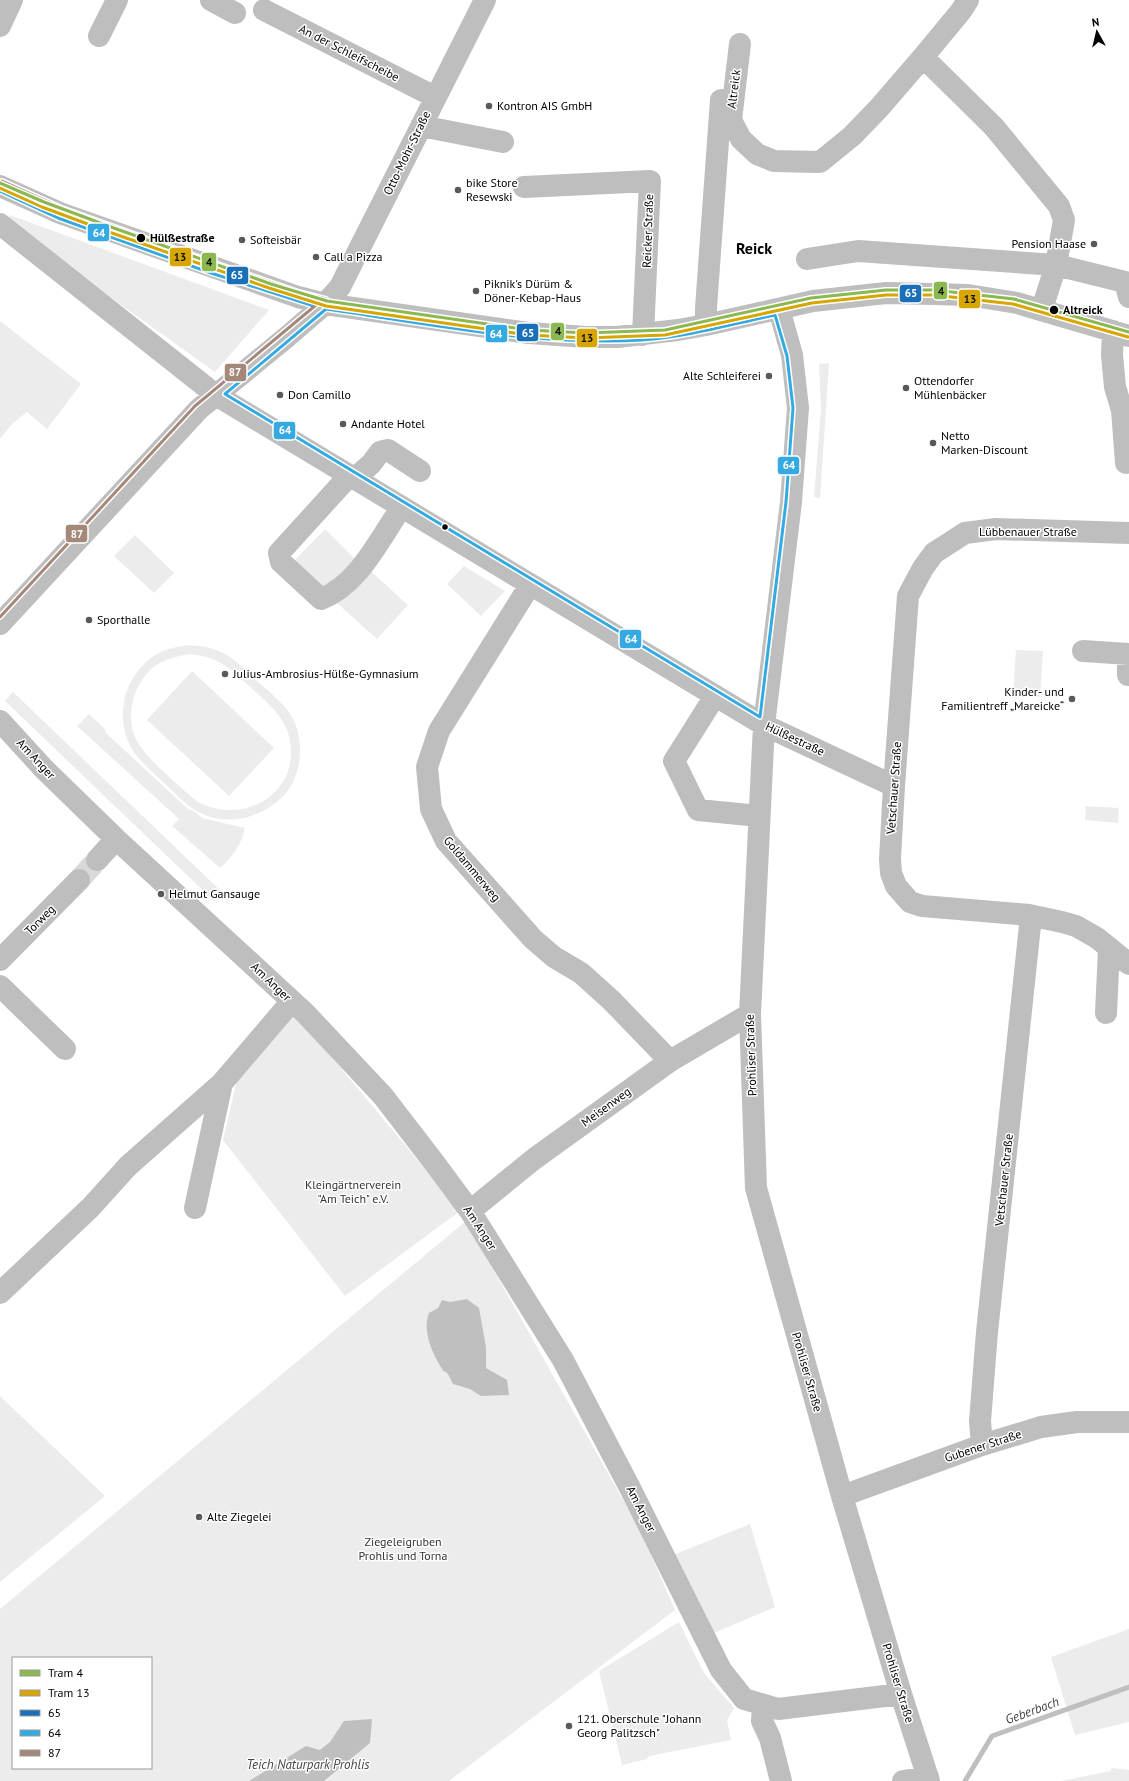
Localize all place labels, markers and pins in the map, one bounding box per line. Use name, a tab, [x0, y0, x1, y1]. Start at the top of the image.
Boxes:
place label: Kontron AIS GmbH	[497, 98, 592, 113]
marker: Kontron AIS GmbH	[484, 101, 494, 111]
place label: bike Store Resewski	[466, 175, 518, 204]
marker: bike Store Resewski	[453, 185, 463, 195]
place label: Hülßestraße	[150, 230, 215, 245]
marker: Hülßestraße	[135, 232, 147, 244]
place label: Softeisbär	[250, 232, 301, 247]
marker: Softeisbär	[237, 235, 247, 245]
place label: Pension Haase	[1011, 236, 1086, 251]
marker: Pension Haase	[1089, 239, 1099, 249]
place label: Call a Pizza	[324, 249, 383, 264]
marker: Call a Pizza	[311, 252, 321, 262]
place label: Piknik's Dürüm & Döner-Kebap-Haus	[484, 276, 581, 305]
marker: Piknik's Dürüm & Döner-Kebap-Haus	[471, 286, 481, 296]
place label: Altreick	[1063, 302, 1103, 317]
marker: Altreick	[1048, 304, 1060, 316]
place label: Alte Schleiferei	[683, 368, 761, 383]
marker: Alte Schleiferei	[764, 371, 774, 381]
place label: Ottendorfer Mühlenbäcker	[914, 373, 986, 402]
marker: Ottendorfer Mühlenbäcker	[901, 383, 911, 393]
place label: Don Camillo	[288, 387, 351, 402]
marker: Don Camillo	[275, 390, 285, 400]
place label: Andante Hotel	[351, 416, 425, 431]
marker: Andante Hotel	[338, 419, 348, 429]
place label: Netto Marken-Discount	[941, 428, 1028, 457]
marker: Netto Marken-Discount	[928, 438, 938, 448]
unlabelled marker	[440, 522, 450, 532]
place label: Sporthalle	[97, 612, 150, 627]
marker: Sporthalle	[84, 615, 94, 625]
place label: Julius-Ambrosius-Hülße-Gymnasium	[232, 666, 419, 681]
marker: Julius-Ambrosius-Hülße-Gymnasium	[220, 669, 230, 679]
place label: Kinder- und Familientreff „Mareicke“	[941, 684, 1064, 713]
marker: Kinder- und Familientreff „Mareicke“	[1067, 694, 1077, 704]
place label: Helmut Gansauge	[169, 886, 260, 901]
marker: Helmut Gansauge	[156, 889, 166, 899]
place label: Alte Ziegelei	[207, 1509, 272, 1524]
marker: Alte Ziegelei	[194, 1512, 204, 1522]
place label: 121. Oberschule "Johann Georg Palitzsch"	[577, 1711, 701, 1740]
marker: 121. Oberschule "Johann Georg Palitzsch"	[564, 1721, 574, 1731]

